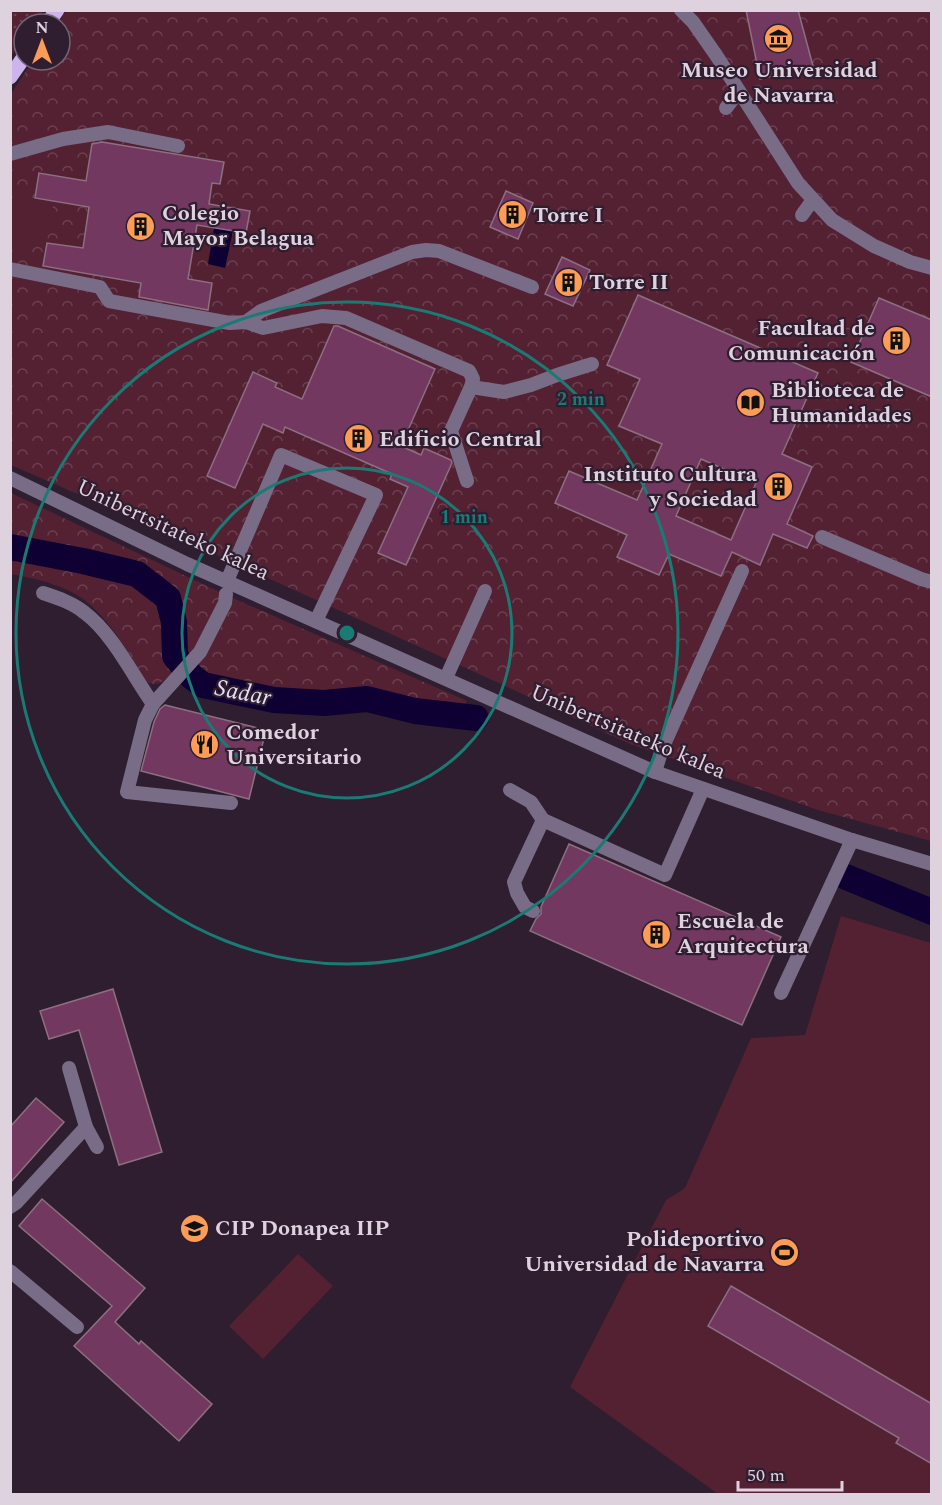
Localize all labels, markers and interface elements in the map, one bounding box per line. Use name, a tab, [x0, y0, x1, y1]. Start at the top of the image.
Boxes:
north arrow	[12, 12, 72, 72]
text: N	[35, 16, 49, 40]
museum icon: Museo Universidad de Navarra	[763, 22, 795, 54]
place label: Museo Universidad de Navarra	[680, 54, 878, 112]
place label: Colegio Mayor Belagua	[162, 197, 315, 255]
building icon: Torre I	[496, 199, 528, 231]
place label: Torre I	[533, 199, 603, 232]
building icon: Colegio Mayor Belagua	[125, 210, 157, 242]
building icon: Torre II	[552, 266, 584, 298]
place label: Torre II	[589, 266, 669, 299]
place label: Facultad de Comunicación	[728, 312, 875, 370]
building icon: Facultad de Comunicación	[880, 325, 912, 357]
place label: Biblioteca de Humanidades	[771, 374, 912, 432]
text: 2 min	[557, 386, 605, 413]
library icon: Biblioteca de Humanidades	[734, 387, 766, 419]
building icon: Edificio Central	[342, 423, 374, 455]
place label: Edificio Central	[379, 423, 542, 456]
place label: Instituto Cultura y Sociedad	[584, 458, 758, 516]
street label: Unibertsitateko kalea	[71, 471, 275, 589]
building icon: Instituto Cultura y Sociedad	[762, 471, 794, 503]
text: 1 min	[440, 504, 488, 531]
centre of rings	[337, 623, 357, 643]
water label: Sadar	[212, 670, 275, 716]
street label: Unibertsitateko kalea	[525, 676, 731, 788]
place label: Comedor Universitario	[226, 716, 361, 774]
restaurant icon: Comedor Universitario	[189, 729, 221, 761]
place label: Escuela de Arquitectura	[677, 905, 810, 963]
building icon: Escuela de Arquitectura	[640, 918, 672, 950]
school or university icon: CIP Donapea IIP	[178, 1212, 210, 1244]
place label: CIP Donapea IIP	[215, 1212, 389, 1245]
place label: Polideportivo Universidad de Navarra	[524, 1223, 765, 1281]
sports icon: Polideportivo Universidad de Navarra	[769, 1236, 801, 1268]
scale bar	[738, 1454, 842, 1492]
text: 50 m	[747, 1462, 785, 1489]

